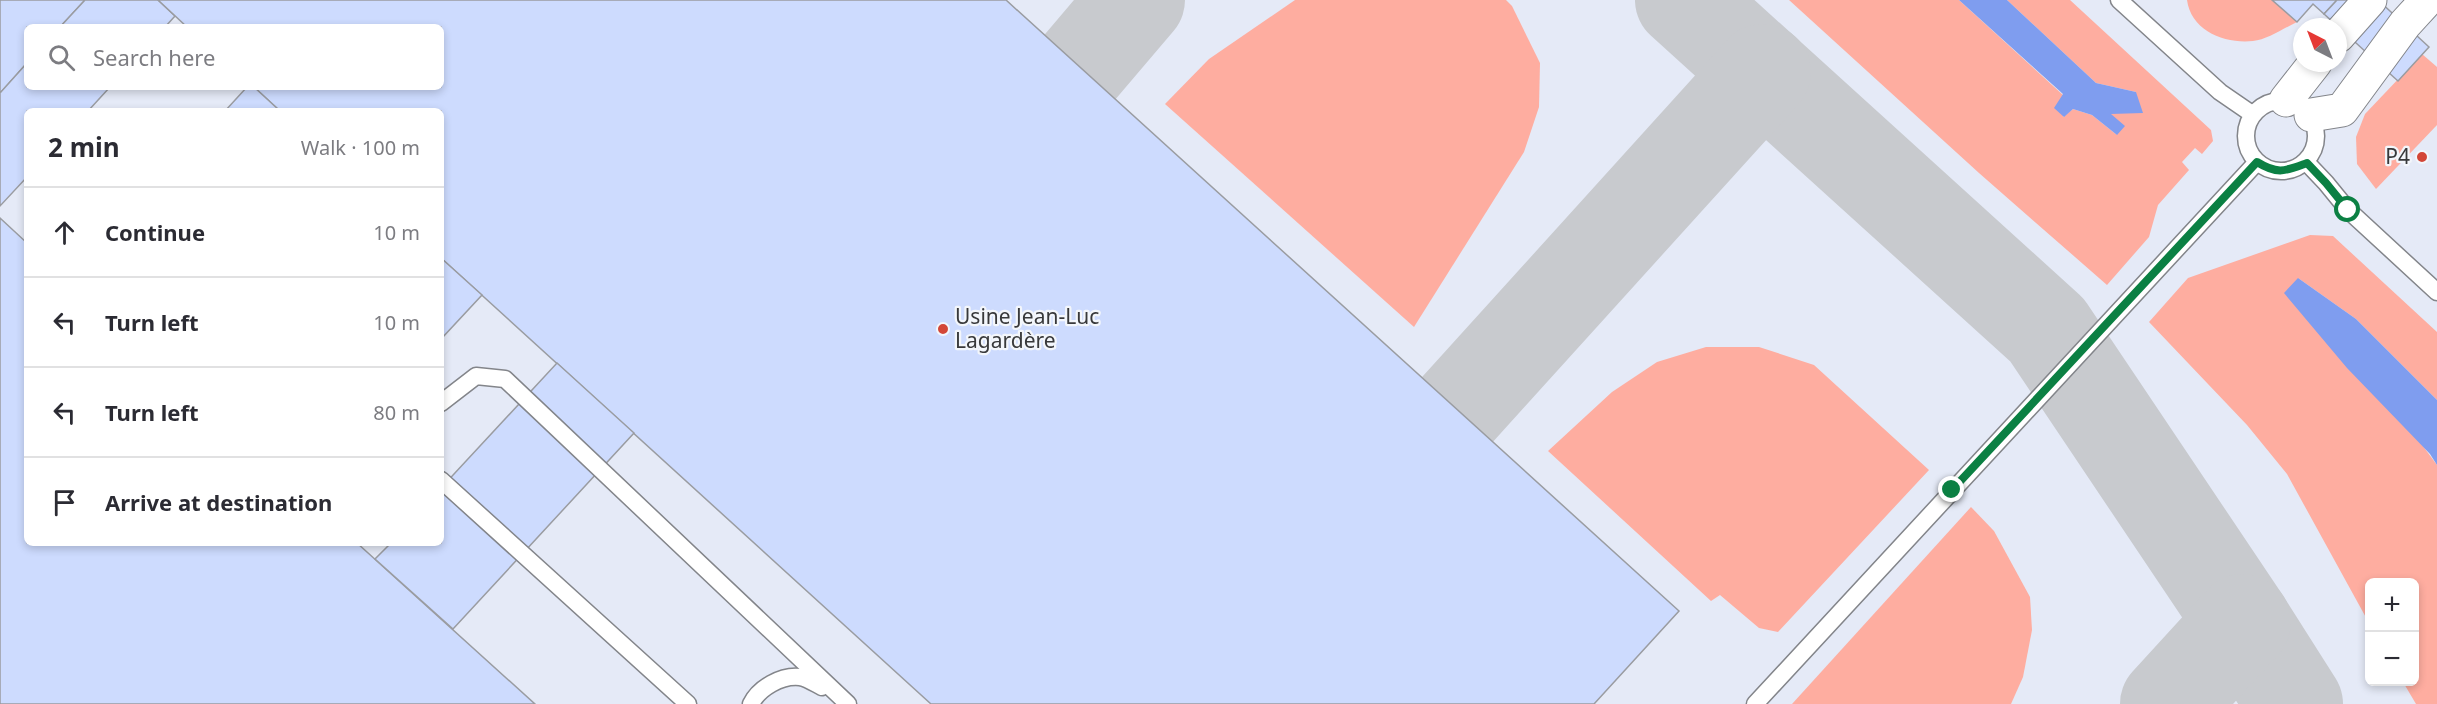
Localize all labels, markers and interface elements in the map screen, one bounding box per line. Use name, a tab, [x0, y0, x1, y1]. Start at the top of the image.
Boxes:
north arrow	[2293, 18, 2347, 72]
search box	[24, 24, 444, 90]
icon: search	[45, 41, 78, 74]
text: Search here	[93, 42, 215, 72]
text: 2 min	[48, 129, 120, 165]
text: Walk · 100 m	[301, 134, 420, 161]
place label: P4	[2385, 142, 2410, 170]
marker: P4	[2415, 150, 2429, 164]
route start	[2334, 196, 2360, 222]
icon: ahead	[48, 216, 81, 249]
text: Continue	[105, 217, 205, 247]
text: 10 m	[373, 219, 420, 246]
place label: Usine Jean-Luc Lagardère	[955, 302, 1099, 354]
icon: left	[48, 306, 81, 339]
text: Turn left	[105, 307, 199, 337]
text: 10 m	[373, 309, 420, 336]
marker: Usine Jean-Luc Lagardère	[936, 322, 950, 336]
icon: left	[48, 396, 81, 429]
text: Turn left	[105, 397, 199, 427]
text: 80 m	[373, 399, 420, 426]
route end	[1938, 476, 1964, 502]
icon: arrive	[48, 486, 81, 519]
text: Arrive at destination	[105, 487, 332, 517]
map controls	[2365, 578, 2419, 686]
button: +	[2365, 578, 2419, 632]
button: −	[2365, 632, 2419, 686]

